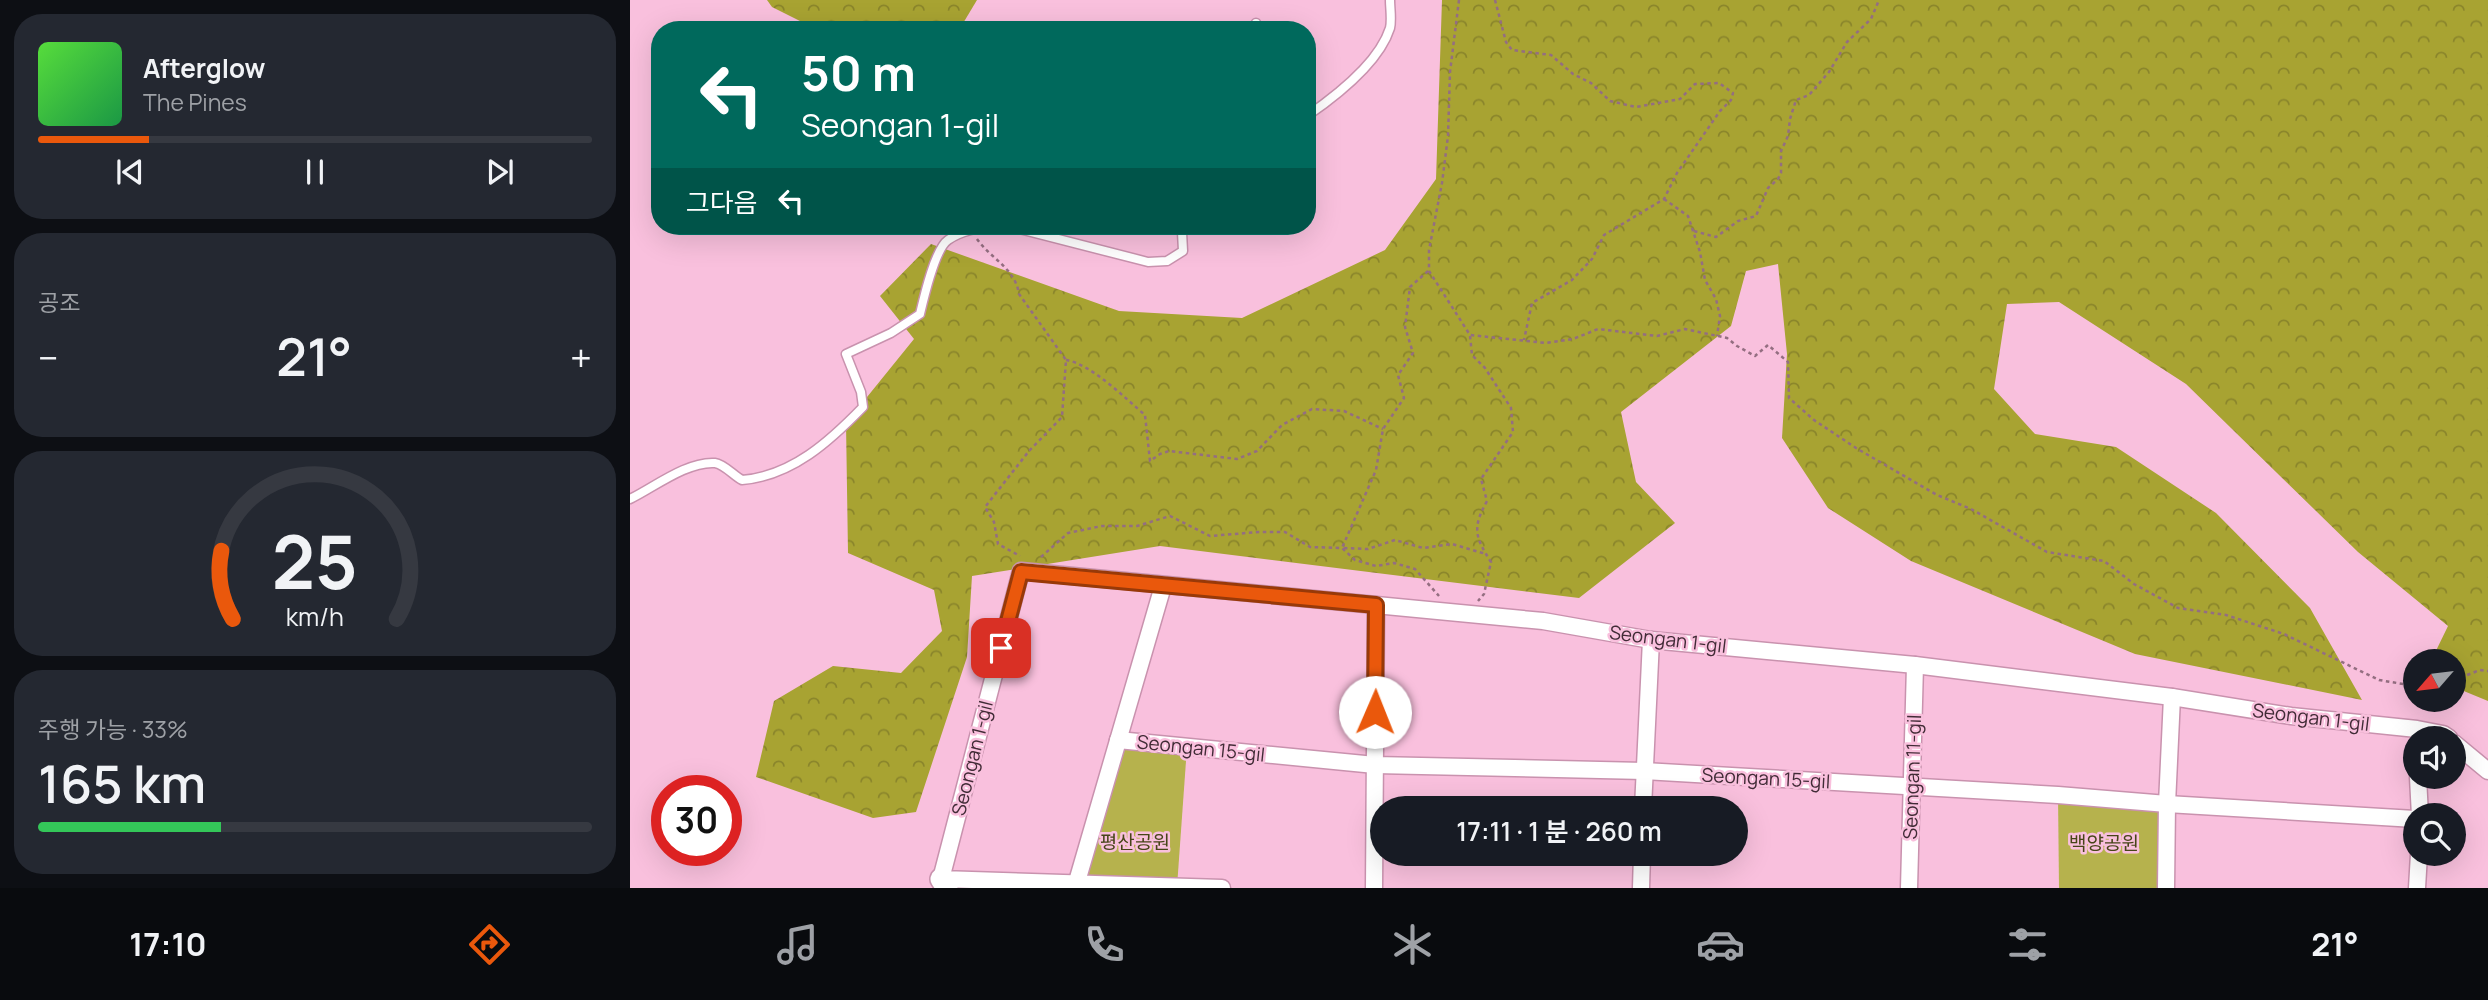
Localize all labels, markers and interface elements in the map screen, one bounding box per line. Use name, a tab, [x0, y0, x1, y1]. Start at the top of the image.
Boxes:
text: 50 m	[801, 39, 916, 106]
icon: left	[686, 49, 777, 140]
text: Afterglow	[143, 50, 265, 86]
text: The Pines	[143, 86, 247, 118]
text: Seongan 1-gil	[801, 103, 999, 147]
icon: previous	[111, 153, 149, 191]
icon: pause	[296, 153, 334, 191]
icon: next	[481, 153, 519, 191]
icon: left	[772, 182, 810, 220]
text: 그다음	[686, 184, 758, 220]
text: 공조	[38, 286, 80, 318]
text: 21°	[276, 321, 352, 392]
text: −	[38, 331, 59, 383]
text: +	[570, 331, 592, 383]
text: 25	[272, 512, 358, 612]
text: km/h	[286, 599, 344, 634]
pin	[971, 618, 1031, 678]
street label: Seongan 1-gil	[1608, 619, 1728, 659]
icon: arrive	[982, 629, 1020, 667]
north arrow	[2403, 649, 2466, 712]
map controls	[2403, 649, 2466, 866]
position arrow	[1338, 675, 1412, 749]
street label: Seongan 1-gil	[2251, 697, 2371, 737]
street label: Seongan 1-gil	[945, 698, 999, 818]
text: 주행 가능 · 33%	[38, 713, 188, 745]
street label: Seongan 11-gil	[1897, 714, 1927, 840]
button: sound	[2403, 726, 2466, 789]
street label: Seongan 15-gil	[1136, 728, 1266, 768]
text: 165 km	[38, 748, 206, 819]
street label: Seongan 15-gil	[1701, 762, 1831, 794]
speed limit sign: 30	[651, 775, 742, 866]
button: search	[2403, 803, 2466, 866]
text: 17:11 · 1 분 · 260 m	[1456, 813, 1662, 849]
park label: 평산공원	[1100, 829, 1170, 855]
park label: 백양공원	[2069, 830, 2139, 856]
icon: directions	[465, 920, 514, 969]
icon: music	[773, 920, 822, 969]
icon: phone	[1080, 920, 1129, 969]
icon: climate	[1388, 920, 1437, 969]
icon: car	[1696, 920, 1745, 969]
icon: filters	[2003, 920, 2052, 969]
text: 17:10	[129, 922, 206, 966]
text: 21°	[2311, 922, 2359, 966]

